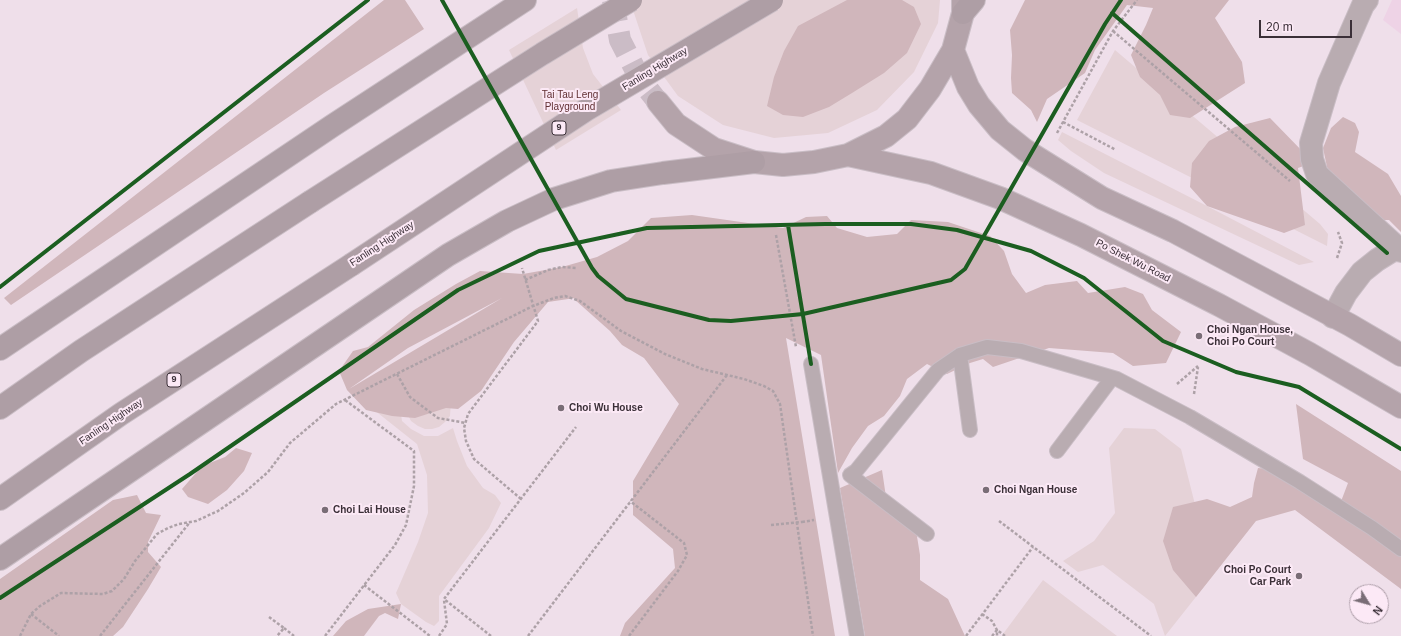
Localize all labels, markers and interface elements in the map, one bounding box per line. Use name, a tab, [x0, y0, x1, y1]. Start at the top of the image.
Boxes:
scale bar	[1261, 12, 1354, 38]
text: 20 m	[1266, 20, 1293, 34]
street label: Fanling Highway	[620, 45, 690, 93]
park label: Tai Tau Leng Playground	[542, 89, 598, 112]
road number: 9	[552, 121, 566, 135]
street label: Fanling Highway	[348, 219, 416, 269]
street label: Po Shek Wu Road	[1094, 237, 1172, 285]
place label: Choi Ngan House, Choi Po Court	[1207, 324, 1293, 348]
marker: Choi Ngan House, Choi Po Court	[1194, 331, 1204, 341]
road number: 9	[167, 373, 181, 387]
street label: Fanling Highway	[77, 396, 145, 448]
place label: Choi Wu House	[569, 402, 643, 414]
marker: Choi Wu House	[556, 403, 566, 413]
place label: Choi Ngan House	[994, 484, 1077, 496]
marker: Choi Ngan House	[981, 485, 991, 495]
place label: Choi Lai House	[333, 504, 406, 516]
marker: Choi Lai House	[320, 505, 330, 515]
place label: Choi Po Court Car Park	[1224, 564, 1291, 588]
marker: Choi Po Court Car Park	[1294, 571, 1304, 581]
north arrow	[1349, 584, 1389, 624]
text: N	[1371, 604, 1385, 617]

